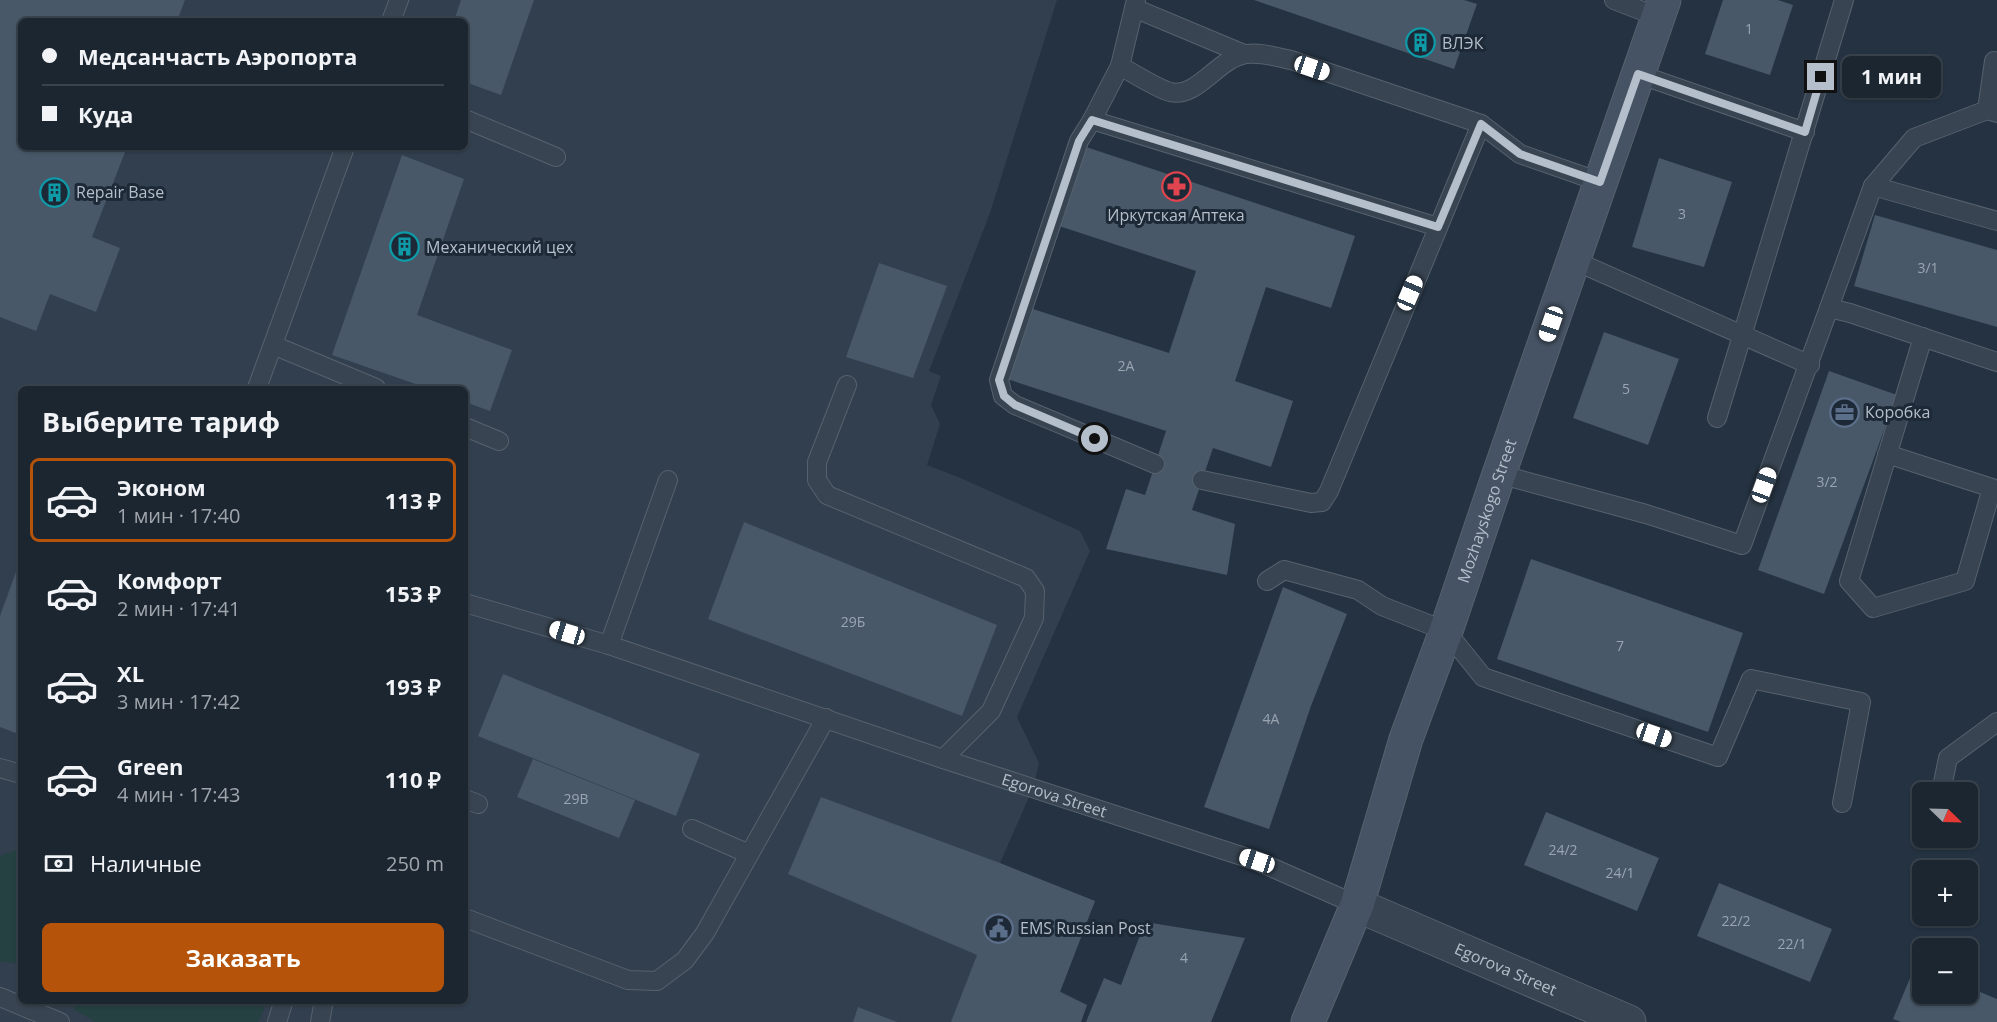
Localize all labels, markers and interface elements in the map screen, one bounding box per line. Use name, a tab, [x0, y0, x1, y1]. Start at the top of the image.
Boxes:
house number: 1	[1745, 19, 1753, 38]
building icon: ВЛЭК	[1405, 27, 1437, 59]
place label: ВЛЭК	[1442, 32, 1484, 54]
text: Медсанчасть Аэропорта	[78, 41, 357, 71]
car	[1292, 54, 1332, 82]
callout: 1 мин	[1842, 56, 1941, 98]
route end	[1807, 63, 1834, 90]
text: 1 мин	[1861, 63, 1922, 90]
text: Куда	[78, 99, 133, 129]
pharmacy icon: Иркутская Аптека	[1160, 171, 1192, 203]
building icon: Repair Base	[39, 176, 71, 208]
place label: Repair Base	[76, 181, 164, 203]
place label: Иркутская Аптека	[1107, 204, 1245, 226]
house number: 3	[1678, 204, 1686, 223]
building icon: Механический цех	[389, 231, 421, 263]
place label: Механический цех	[426, 236, 574, 258]
house number: 3/1	[1917, 258, 1939, 277]
car	[1395, 273, 1425, 313]
car	[1537, 304, 1565, 344]
house number: 2А	[1118, 356, 1135, 375]
house number: 5	[1622, 379, 1630, 398]
office icon: Коробка	[1828, 396, 1860, 428]
place label: Коробка	[1865, 401, 1930, 423]
text: Выберите тариф	[42, 403, 280, 440]
route start	[1081, 425, 1108, 452]
street label: Mozhayskogo Street	[1452, 435, 1522, 586]
car	[1749, 465, 1779, 505]
text: Эконом	[117, 472, 206, 502]
house number: 3/2	[1816, 472, 1838, 491]
icon: car	[45, 473, 99, 527]
text: 113 ₽	[385, 485, 441, 515]
text: 1 мин · 17:40	[117, 502, 240, 529]
text: Комфорт	[117, 565, 222, 595]
icon: car	[45, 566, 99, 620]
text: 153 ₽	[385, 578, 441, 608]
text: 2 мин · 17:41	[117, 595, 240, 622]
house number: 29Б	[841, 612, 865, 631]
car	[547, 619, 587, 647]
house number: 7	[1616, 636, 1624, 655]
text: XL	[117, 658, 144, 688]
icon: car	[45, 659, 99, 713]
text: 193 ₽	[385, 671, 441, 701]
text: 3 мин · 17:42	[117, 688, 240, 715]
house number: 4А	[1263, 709, 1280, 728]
car	[1634, 721, 1674, 749]
text: Green	[117, 751, 183, 781]
icon: car	[45, 752, 99, 806]
text: 110 ₽	[385, 764, 441, 794]
street label: Egorova Street	[999, 768, 1110, 823]
text: 4 мин · 17:43	[117, 781, 240, 808]
north arrow	[1912, 782, 1978, 848]
map controls	[1912, 782, 1978, 1004]
house number: 29В	[563, 789, 589, 808]
house number: 24/2	[1548, 840, 1578, 859]
icon: cash	[42, 847, 75, 880]
car	[1237, 847, 1277, 875]
text: Наличные	[90, 848, 202, 878]
text: 250 m	[386, 850, 444, 877]
button: +	[1912, 860, 1978, 926]
house number: 24/1	[1605, 863, 1635, 882]
house number: 22/2	[1721, 911, 1751, 930]
public building icon: EMS Russian Рost	[983, 912, 1015, 944]
place label: EMS Russian Рost	[1020, 917, 1151, 939]
button: Заказать	[42, 923, 444, 992]
house number: 22/1	[1777, 934, 1807, 953]
street label: Egorova Street	[1451, 937, 1561, 1001]
button: −	[1912, 938, 1978, 1004]
house number: 4	[1180, 948, 1188, 967]

